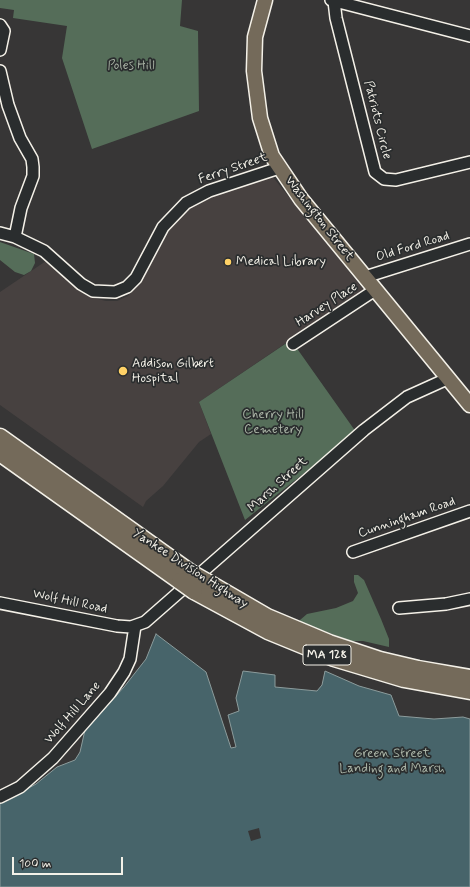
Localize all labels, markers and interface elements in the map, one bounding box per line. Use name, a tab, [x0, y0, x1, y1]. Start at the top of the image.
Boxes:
park label: Poles Hill	[107, 58, 155, 74]
street label: Patriots Circle	[360, 79, 394, 161]
street label: Ferry Street	[197, 150, 269, 188]
street label: Washington Street	[281, 174, 357, 264]
street label: Old Ford Road	[374, 228, 452, 266]
place label: Medical Library	[236, 254, 326, 270]
marker: Medical Library	[223, 257, 233, 267]
street label: Harvey Place	[293, 279, 361, 331]
place label: Addison Gilbert Hospital	[132, 356, 214, 387]
marker: Addison Gilbert Hospital	[117, 365, 129, 377]
park label: Cherry Hill Cemetery	[242, 407, 304, 438]
street label: Marsh Street	[245, 454, 311, 516]
street label: Cunningham Road	[356, 494, 458, 542]
street label: Yankee Division Highway	[129, 526, 251, 612]
street label: Wolf Hill Road	[31, 586, 109, 618]
road number: MA 128	[303, 645, 351, 665]
street label: Wolf Hill Lane	[42, 679, 104, 747]
park label: Green Street Landing and Marsh	[339, 746, 445, 777]
scale bar	[14, 849, 125, 875]
text: 100 m	[19, 856, 51, 872]

